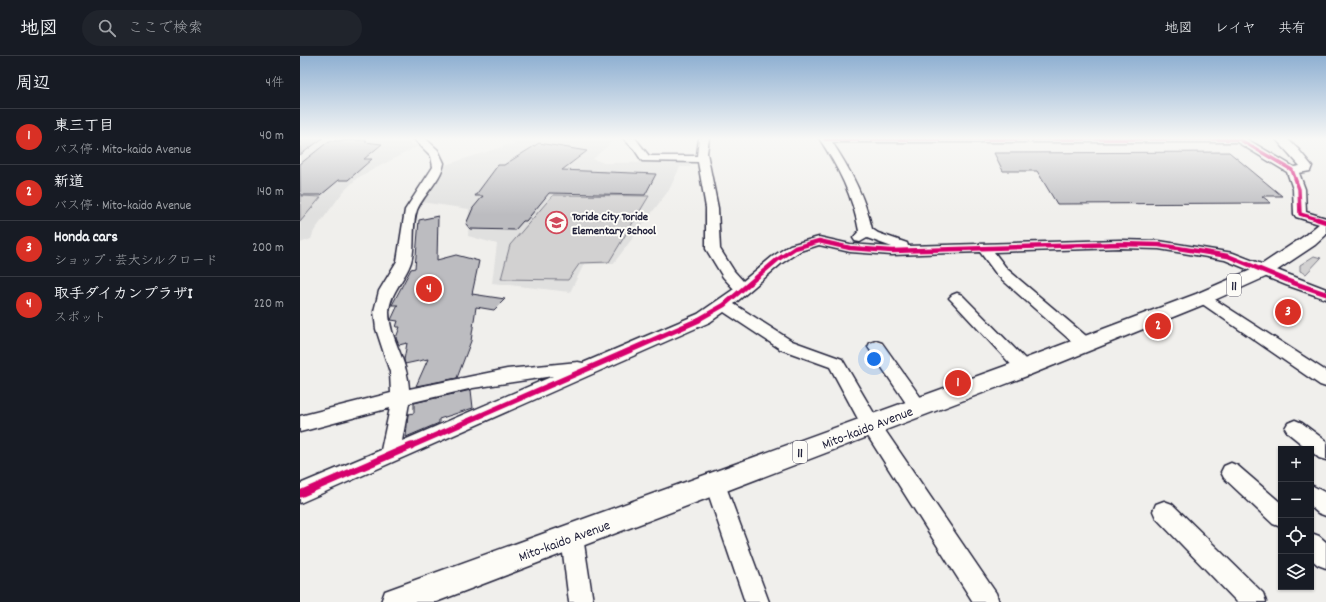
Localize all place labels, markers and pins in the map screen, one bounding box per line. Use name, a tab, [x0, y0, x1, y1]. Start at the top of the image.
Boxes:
place label: Toride City Toride Elementary School	[572, 209, 656, 240]
school or university icon: Toride City Toride Elementary School	[544, 210, 570, 236]
pin: 4	[416, 274, 442, 304]
pin: 3	[1275, 297, 1301, 327]
pin: 2	[1145, 311, 1171, 341]
pin: 1	[945, 368, 971, 398]

